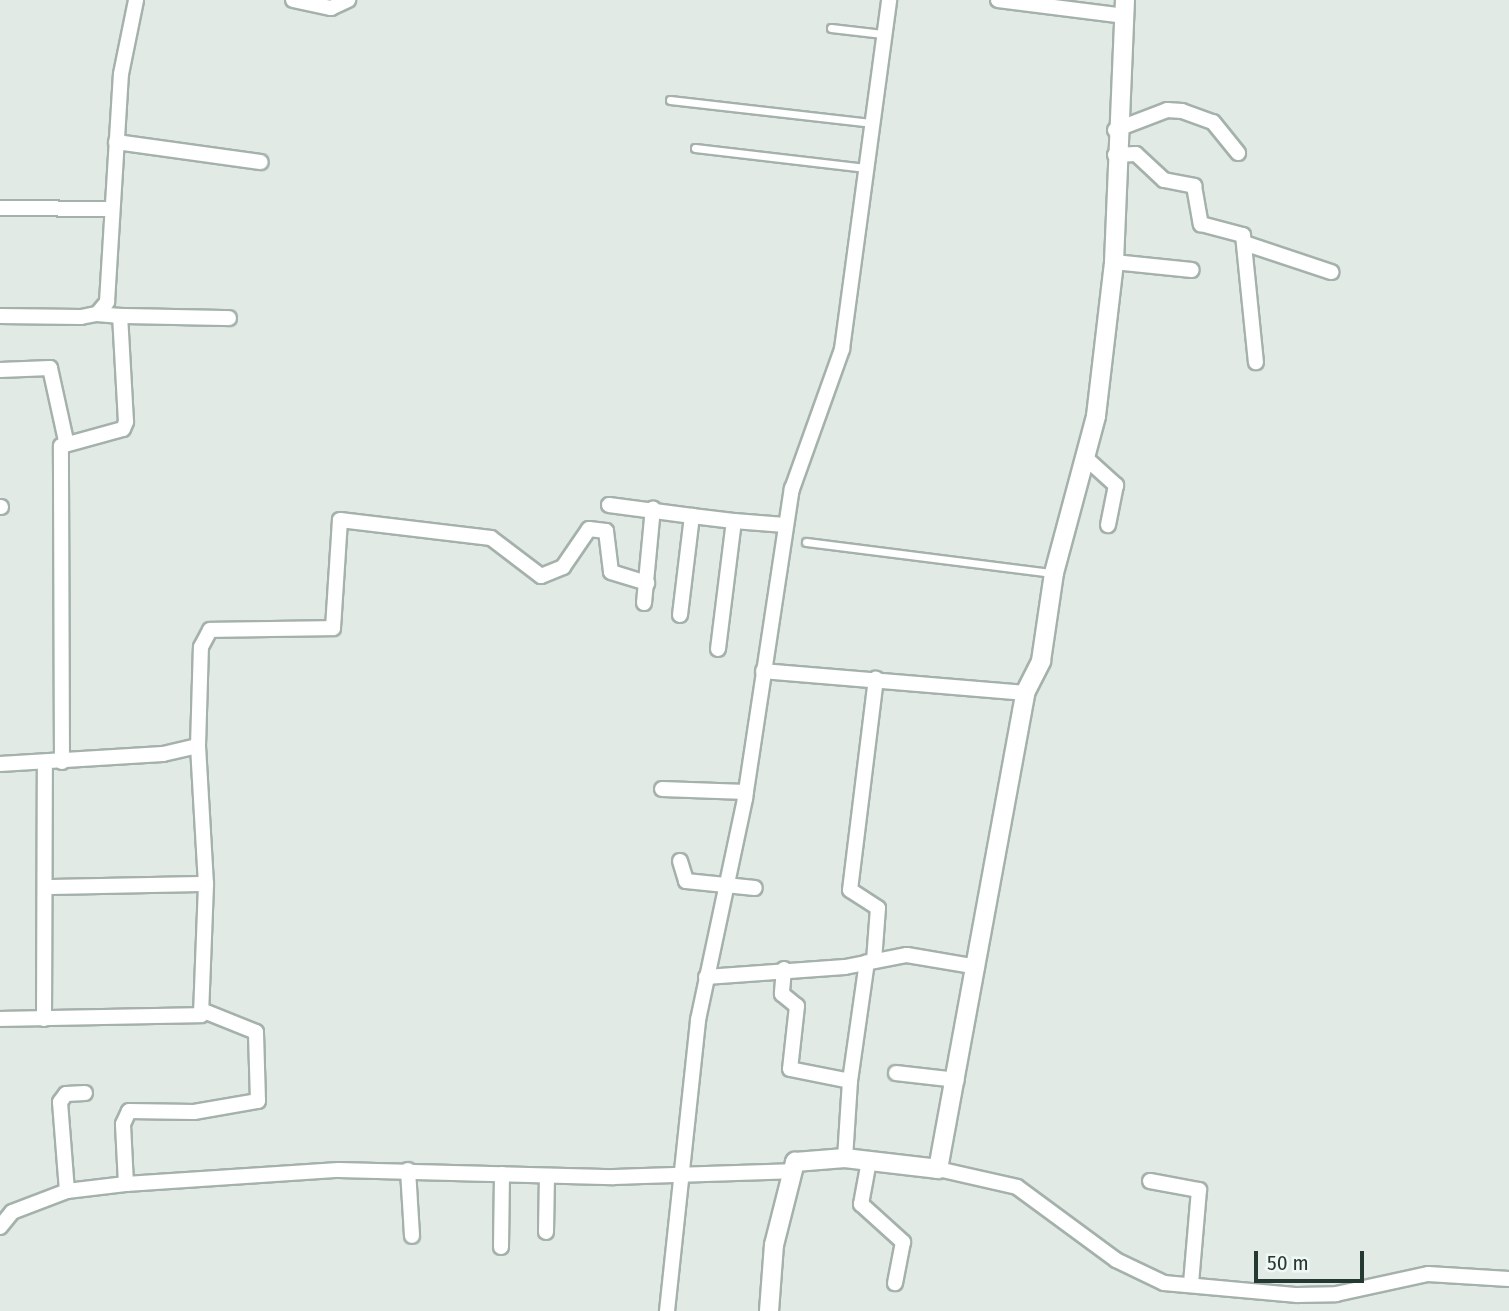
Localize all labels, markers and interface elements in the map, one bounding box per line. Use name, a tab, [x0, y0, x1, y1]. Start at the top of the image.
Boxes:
scale bar	[1257, 1238, 1367, 1282]
text: 50 m	[1267, 1250, 1309, 1276]

